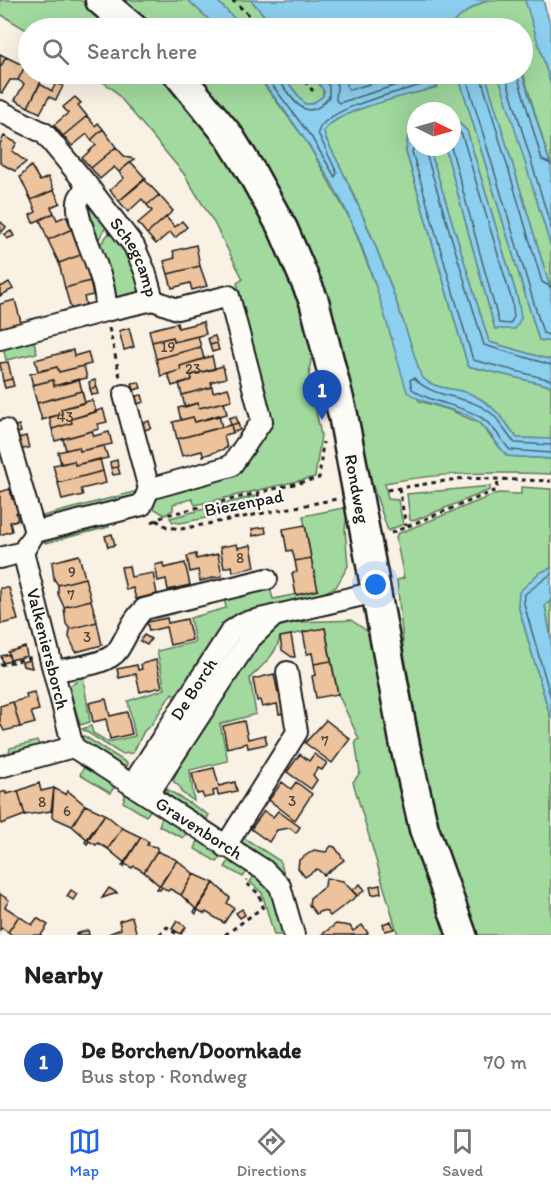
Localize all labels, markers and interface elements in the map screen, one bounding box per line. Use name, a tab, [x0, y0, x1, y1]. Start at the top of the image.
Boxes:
search box	[18, 18, 533, 84]
icon: search	[39, 35, 72, 68]
text: Search here	[87, 38, 197, 65]
north arrow	[407, 102, 461, 156]
street label: Schegcamp	[105, 213, 163, 299]
house number: 19	[161, 338, 176, 356]
house number: 23	[185, 360, 201, 378]
pin: 1	[302, 370, 342, 420]
house number: 43	[56, 408, 74, 426]
street label: Rondweg	[340, 452, 374, 526]
street label: Biezenpad	[203, 485, 286, 521]
house number: 8	[236, 549, 244, 567]
house number: 9	[68, 563, 76, 581]
your location	[361, 570, 390, 599]
street label: Valkeniersborch	[22, 586, 74, 712]
house number: 7	[67, 586, 75, 604]
house number: 3	[83, 628, 91, 646]
street label: De Borch	[165, 653, 222, 725]
house number: 7	[321, 732, 329, 750]
street label: Gravenborch	[151, 792, 247, 865]
house number: 3	[288, 792, 296, 810]
house number: 8	[38, 793, 46, 811]
house number: 6	[63, 802, 71, 820]
text: Nearby	[24, 958, 103, 990]
text: De Borchen/Doornkade	[81, 1037, 302, 1064]
text: 1	[39, 1050, 48, 1074]
text: 70 m	[483, 1050, 527, 1074]
text: Bus stop · Rondweg	[81, 1064, 247, 1088]
tab: Map	[68, 1125, 101, 1180]
tab: Directions	[236, 1125, 307, 1180]
tab: Saved	[442, 1125, 483, 1180]

